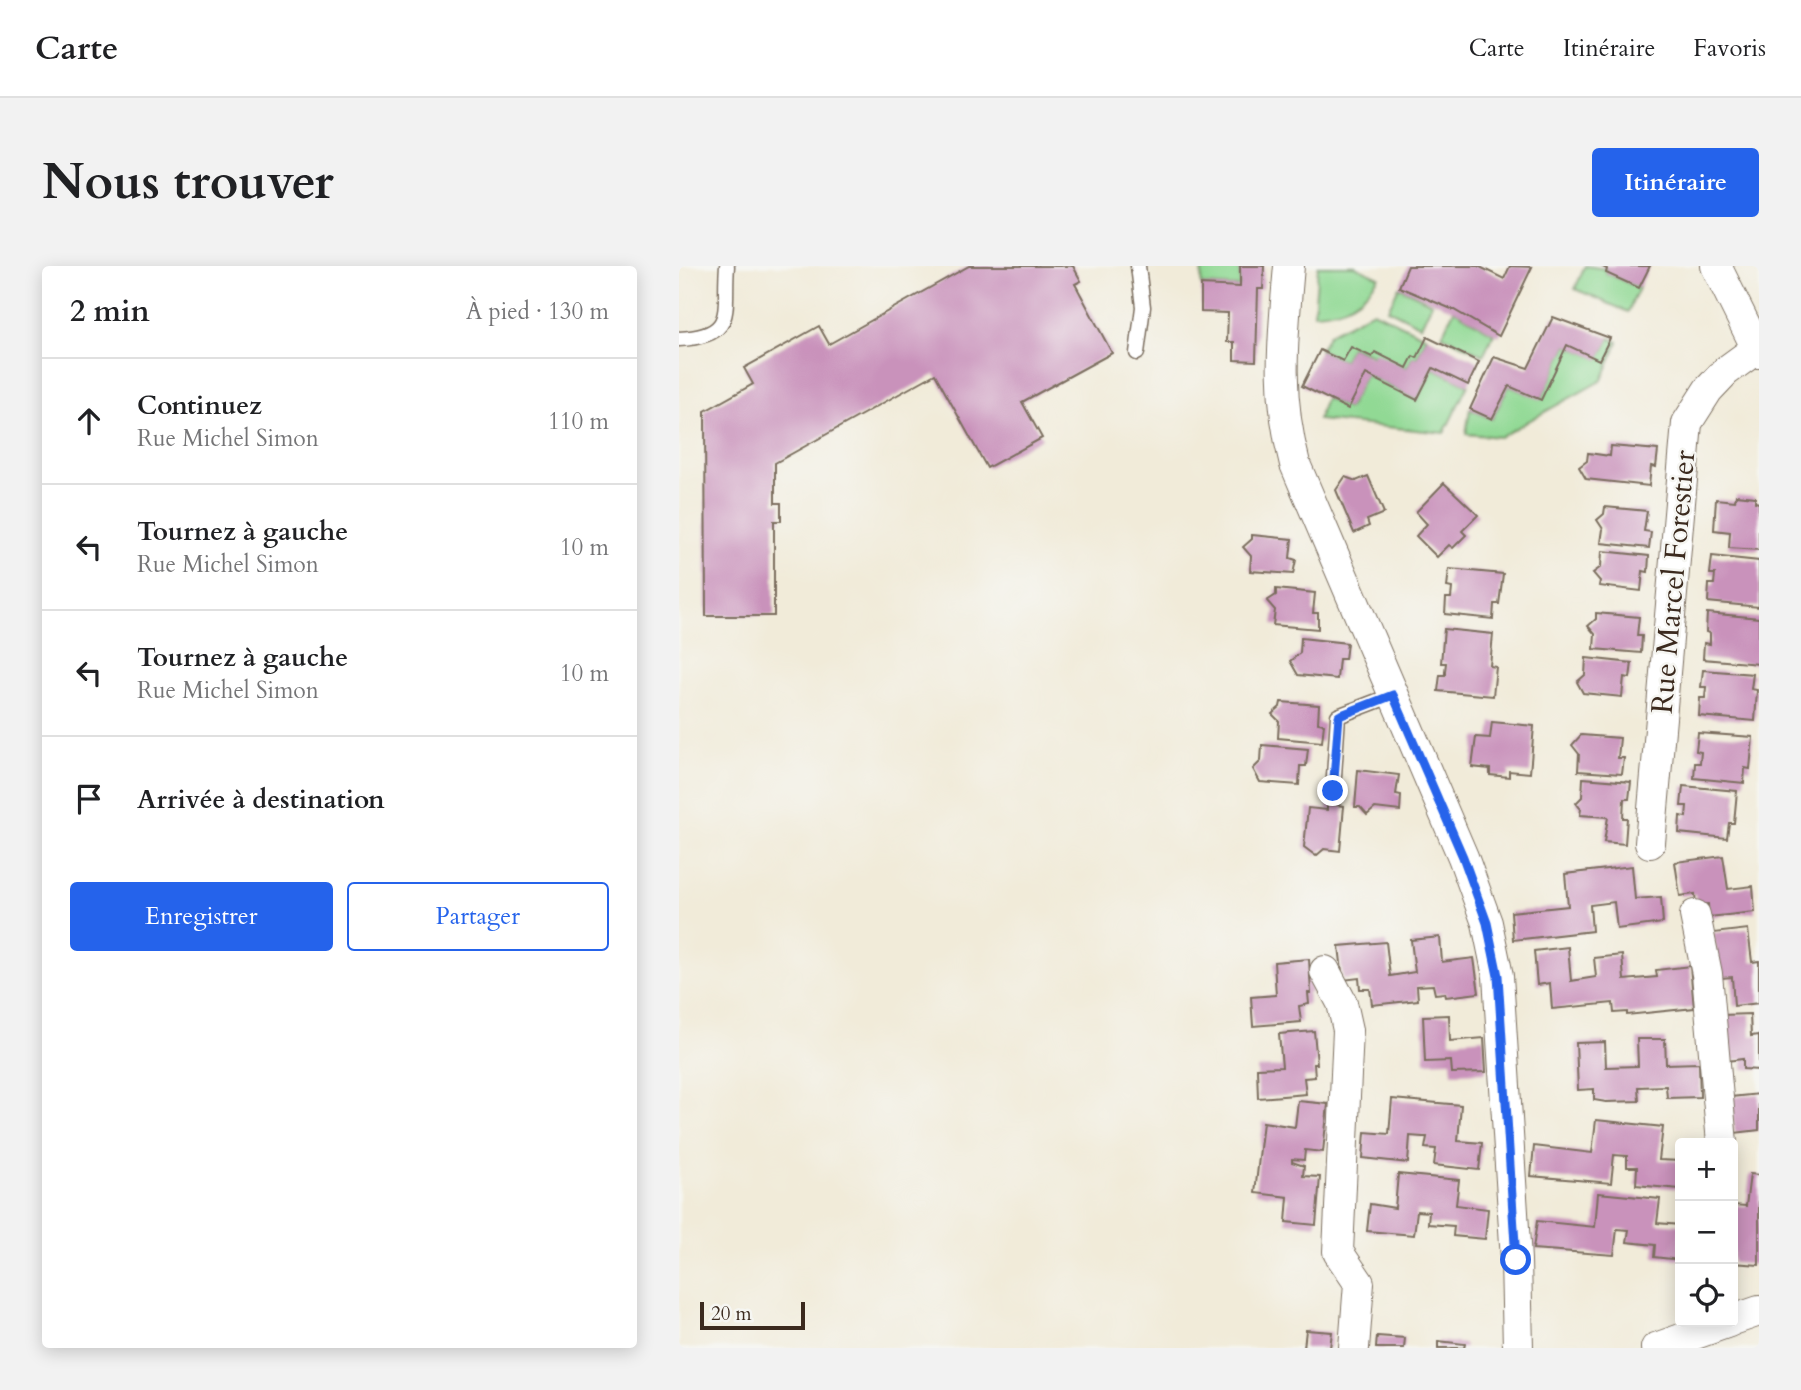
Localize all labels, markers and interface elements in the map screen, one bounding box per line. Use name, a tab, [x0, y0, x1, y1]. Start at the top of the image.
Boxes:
text: Carte	[35, 26, 118, 71]
text: Carte	[1469, 32, 1525, 65]
text: Itinéraire	[1563, 32, 1655, 65]
text: Favoris	[1693, 32, 1766, 65]
button: Itinéraire	[1592, 148, 1759, 217]
text: Nous trouver	[42, 149, 334, 216]
text: 2 min	[70, 291, 150, 332]
text: À pied · 130 m	[466, 296, 609, 327]
text: Continuez	[137, 388, 262, 423]
icon: ahead	[70, 402, 108, 440]
text: 110 m	[548, 406, 609, 437]
text: Rue Michel Simon	[137, 423, 319, 454]
street label: Rue Marcel Forestier	[1642, 448, 1705, 716]
text: Tournez à gauche	[137, 514, 348, 549]
icon: left	[70, 528, 108, 566]
text: 10 m	[560, 532, 609, 563]
text: Rue Michel Simon	[137, 549, 319, 580]
text: Tournez à gauche	[137, 640, 348, 675]
icon: left	[70, 654, 108, 692]
text: 10 m	[560, 658, 609, 689]
text: Rue Michel Simon	[137, 675, 319, 706]
route end	[1317, 775, 1348, 806]
icon: arrive	[70, 780, 108, 818]
text: Arrivée à destination	[137, 782, 385, 817]
button: Enregistrer	[70, 882, 333, 951]
button: Partager	[347, 882, 609, 951]
map controls	[1675, 1138, 1738, 1327]
button: +	[1675, 1138, 1738, 1201]
button: −	[1675, 1201, 1738, 1264]
route start	[1500, 1244, 1531, 1275]
button: locate	[1675, 1264, 1738, 1327]
scale bar	[700, 1299, 805, 1331]
text: 20 m	[711, 1301, 752, 1327]

